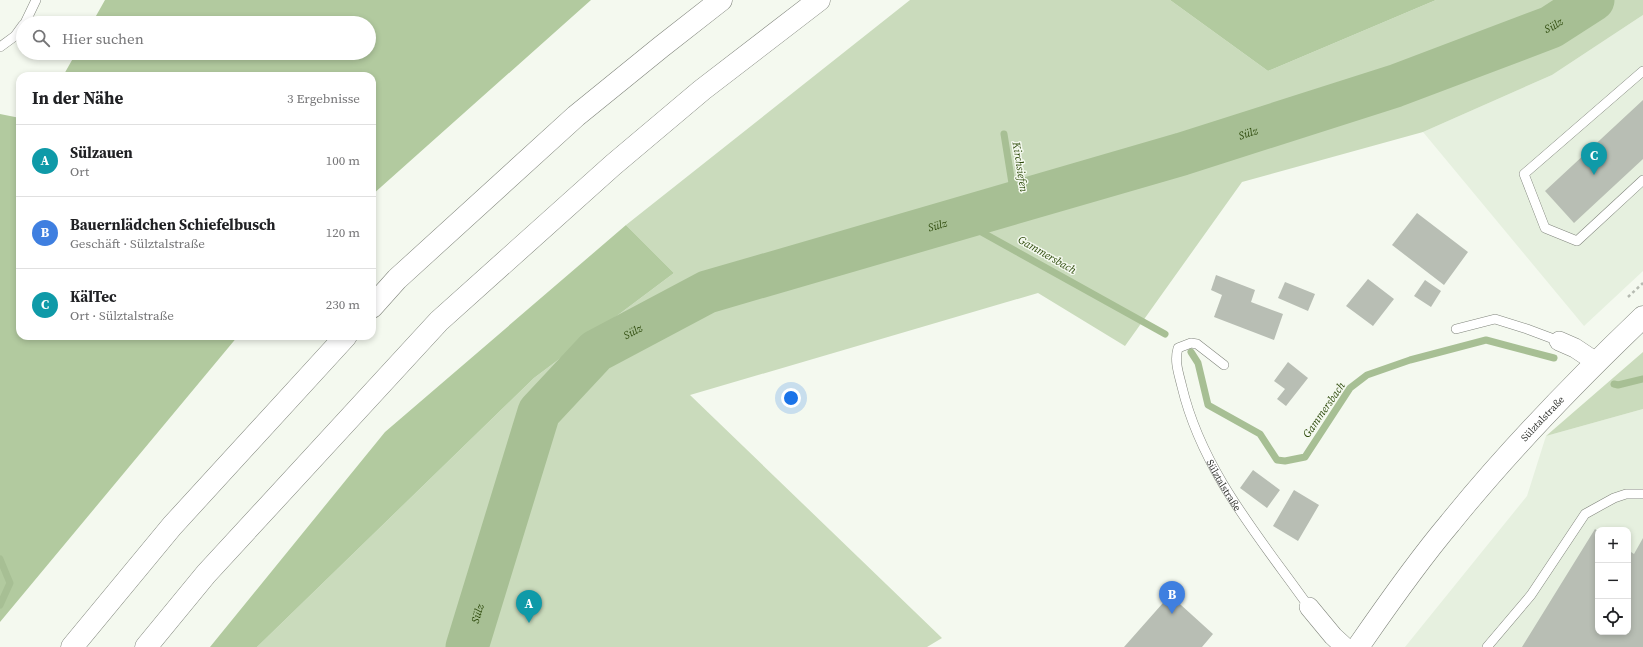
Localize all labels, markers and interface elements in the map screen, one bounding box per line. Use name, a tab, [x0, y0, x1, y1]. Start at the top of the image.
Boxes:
water label: Sülz	[1542, 13, 1567, 36]
search box	[16, 16, 376, 60]
icon: search	[30, 27, 52, 49]
text: Hier suchen	[62, 28, 144, 49]
text: In der Nähe	[32, 86, 123, 110]
text: 3 Ergebnisse	[287, 90, 360, 107]
water label: Sülz	[1237, 123, 1261, 143]
water label: Kirchsiefen	[1008, 140, 1031, 194]
text: Sülzauen	[70, 142, 133, 163]
pin: C	[1581, 142, 1607, 175]
text: A	[41, 152, 49, 169]
text: 100 m	[326, 152, 360, 169]
text: Ort	[70, 163, 89, 180]
text: Bauernlädchen Schiefelbusch	[70, 214, 276, 235]
water label: Sülz	[926, 215, 950, 235]
text: B	[41, 224, 49, 241]
text: 120 m	[326, 224, 360, 241]
water label: Gammersbach	[1015, 232, 1079, 278]
text: Geschäft · Sülztalstraße	[70, 235, 205, 252]
text: KälTec	[70, 286, 117, 307]
text: C	[41, 296, 49, 313]
text: 230 m	[326, 296, 360, 313]
text: Ort · Sülztalstraße	[70, 307, 174, 324]
water label: Sülz	[621, 320, 646, 343]
water label: Gammersbach	[1299, 379, 1349, 441]
your location	[781, 388, 801, 408]
street label: Sülztalstraße	[1518, 393, 1567, 444]
street label: Sülztalstraße	[1204, 457, 1245, 513]
map controls	[1595, 527, 1631, 635]
button: +	[1595, 527, 1631, 563]
button: −	[1595, 563, 1631, 599]
pin: B	[1159, 581, 1185, 614]
pin: A	[516, 590, 542, 623]
button: locate	[1595, 599, 1631, 635]
water label: Sülz	[467, 601, 488, 625]

